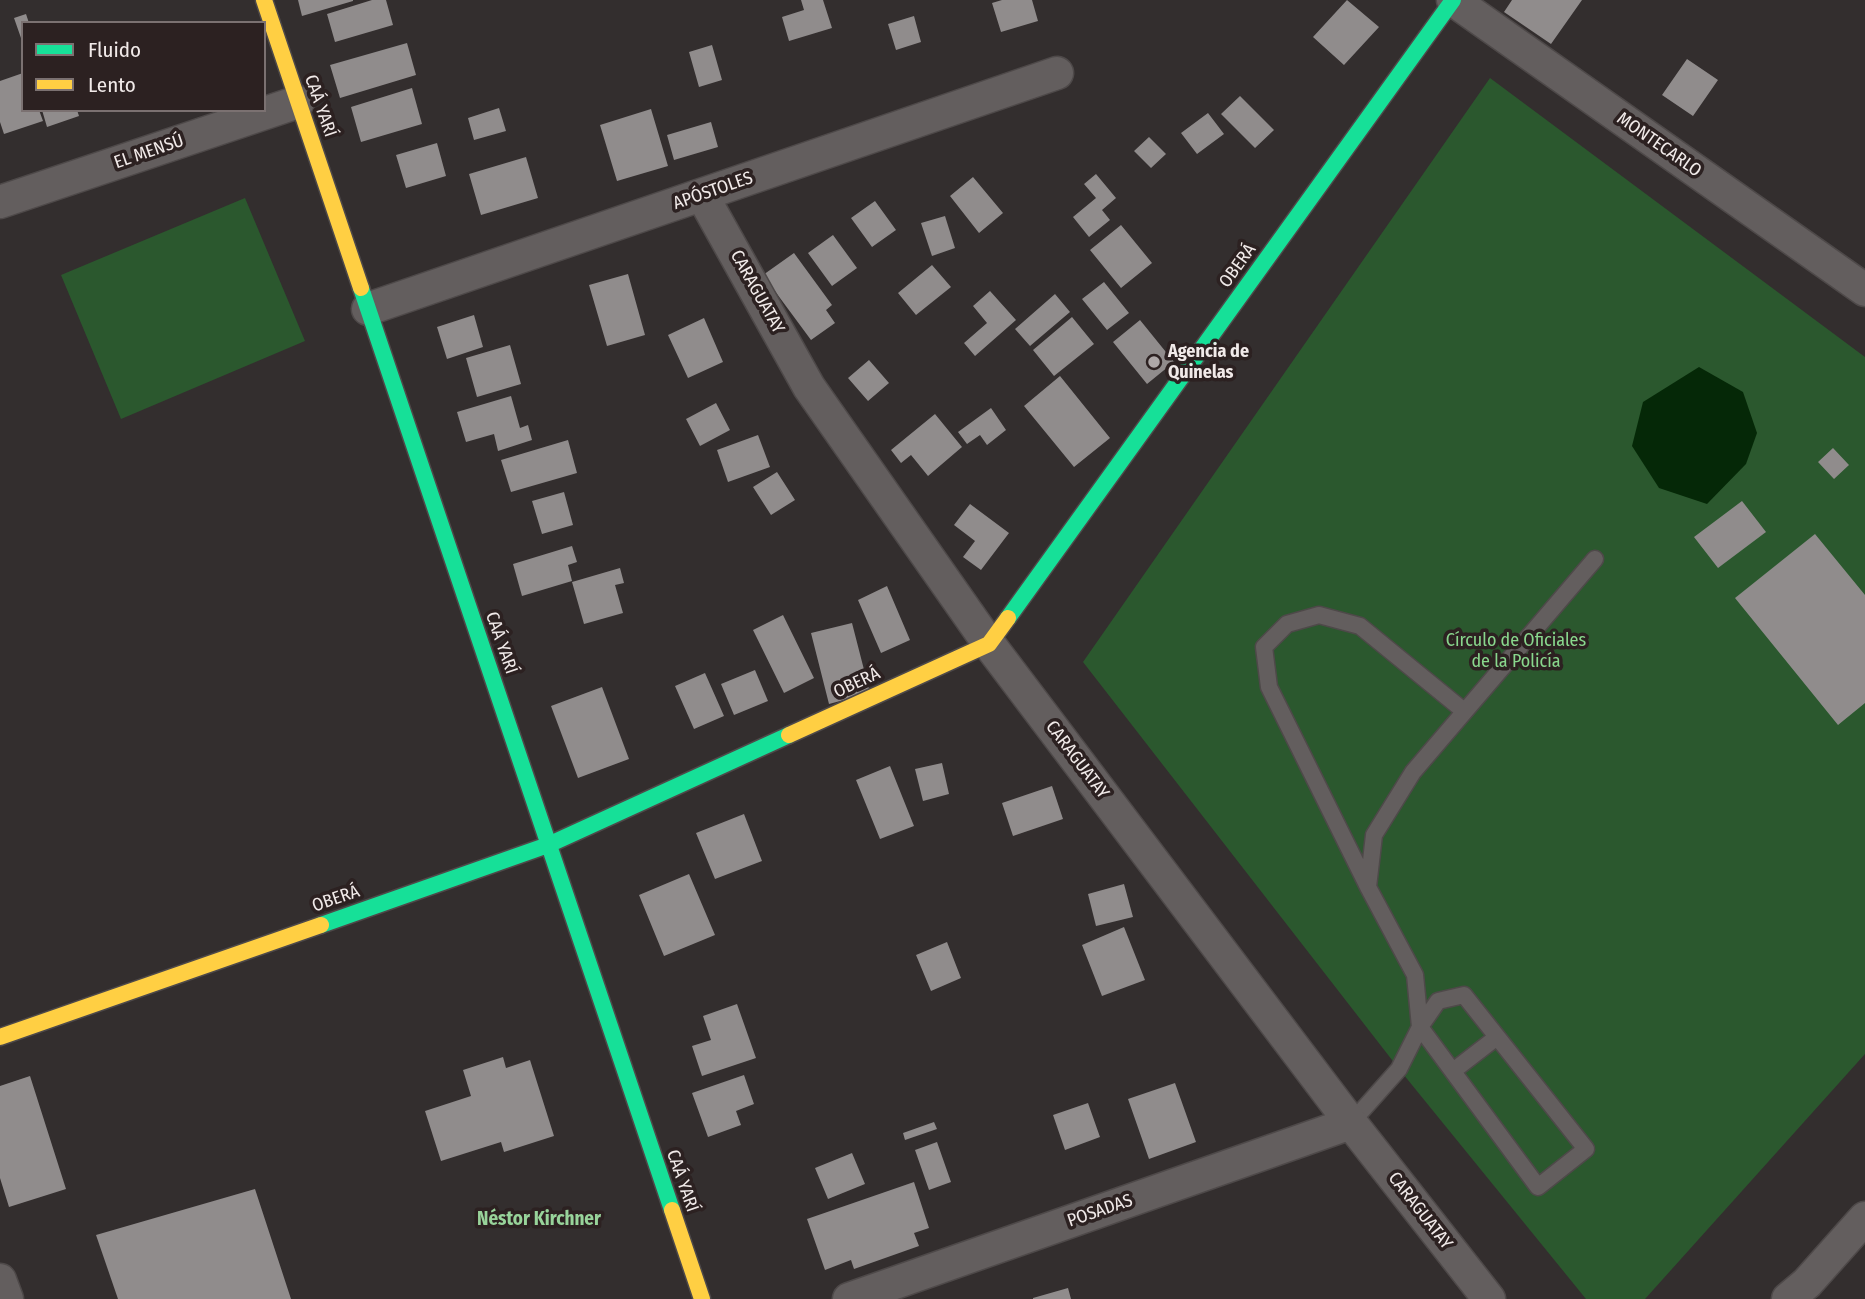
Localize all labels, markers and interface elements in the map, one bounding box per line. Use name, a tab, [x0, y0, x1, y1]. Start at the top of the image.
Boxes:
legend	[21, 21, 266, 112]
text: Fluido	[88, 37, 141, 63]
text: Lento	[88, 72, 136, 98]
street label: CAÁ YARÍ	[299, 72, 341, 140]
street label: MONTECARLO	[1613, 108, 1705, 182]
street label: EL MENSÚ	[111, 130, 187, 174]
street label: APÓSTOLES	[670, 167, 756, 215]
street label: OBERÁ	[1215, 240, 1261, 292]
street label: CARAGUATAY	[725, 247, 789, 337]
place label: Agencia de Quinelas	[1168, 341, 1249, 384]
marker: Agencia de Quinelas	[1146, 354, 1162, 370]
street label: CAÁ YARÍ	[480, 609, 522, 677]
park label: Círculo de Oficiales de la Policía	[1446, 630, 1586, 672]
street label: OBERÁ	[830, 663, 884, 703]
street label: CARAGUATAY	[1041, 717, 1113, 803]
street label: OBERÁ	[309, 881, 363, 917]
street label: CAÁ YARÍ	[661, 1147, 703, 1215]
street label: CARAGUATAY	[1383, 1168, 1457, 1254]
street label: POSADAS	[1064, 1190, 1136, 1232]
district label: Néstor Kirchner	[477, 1209, 601, 1231]

